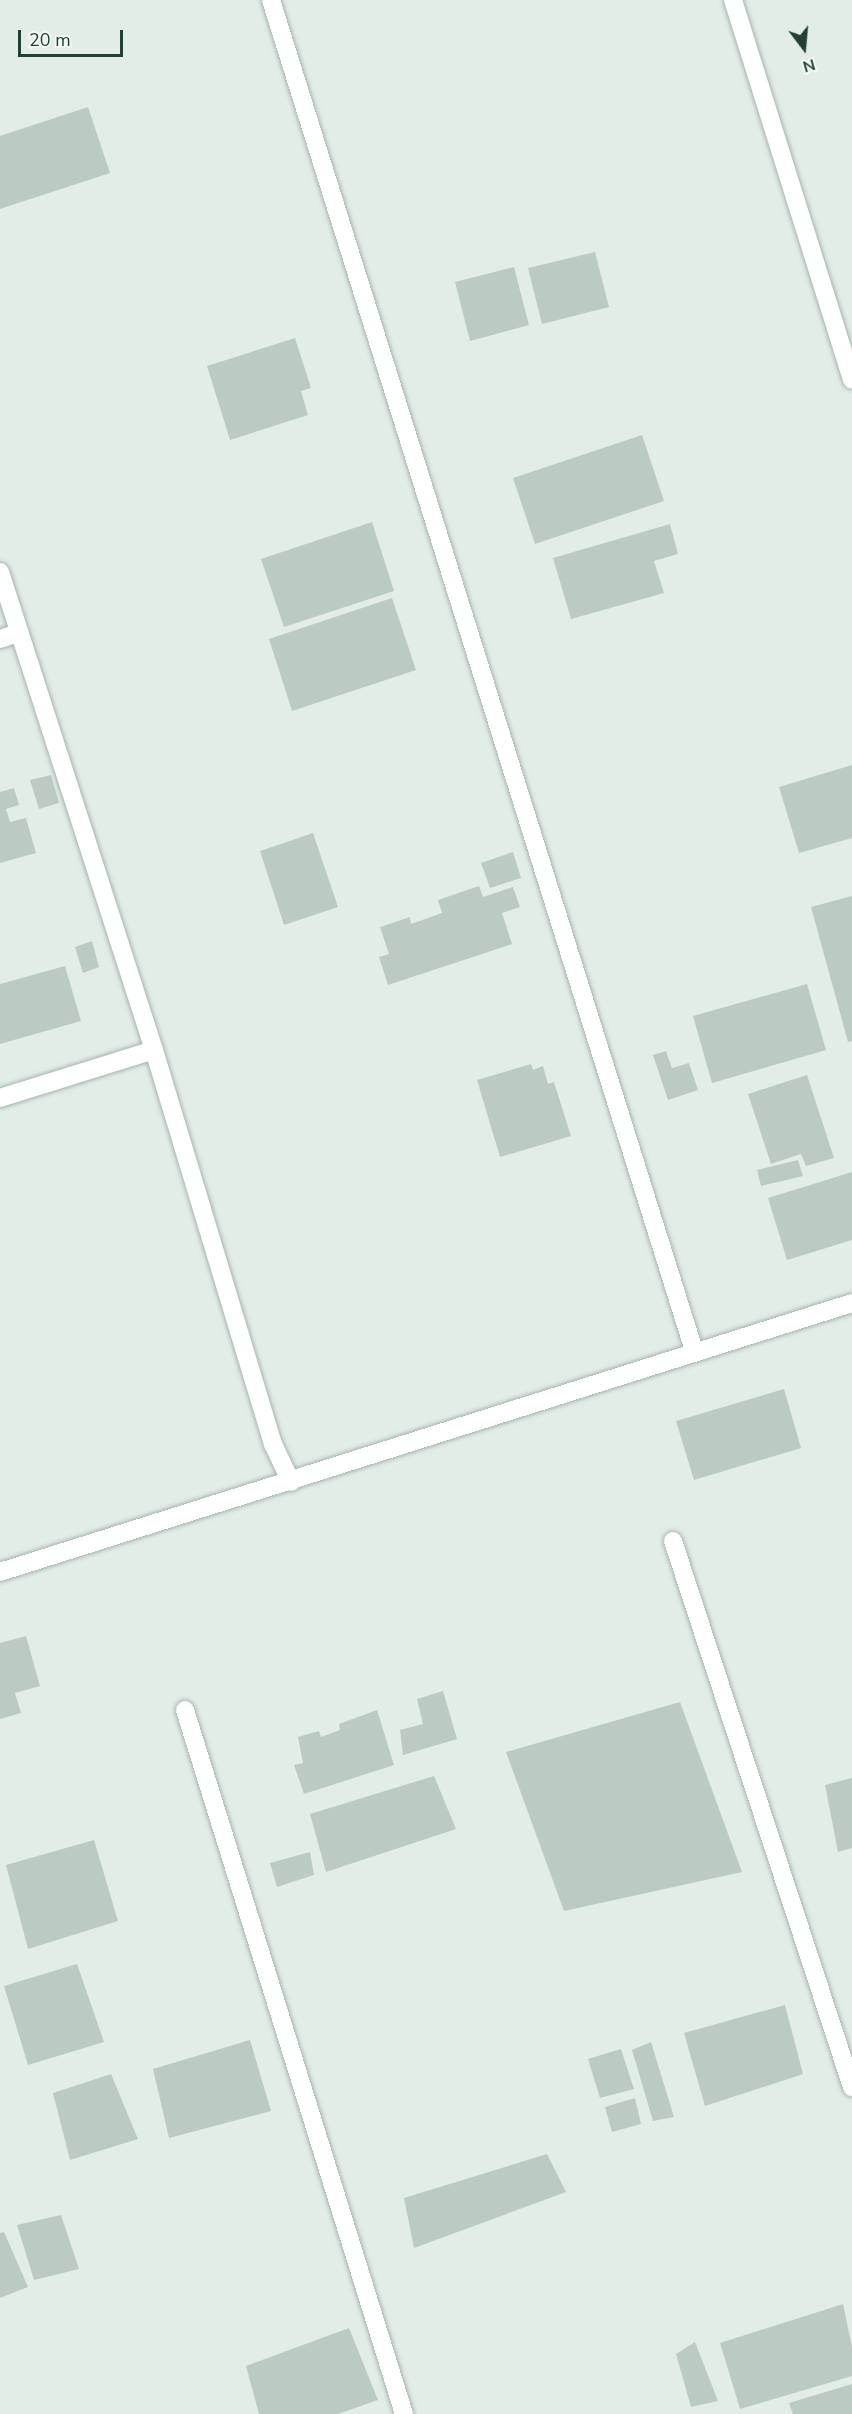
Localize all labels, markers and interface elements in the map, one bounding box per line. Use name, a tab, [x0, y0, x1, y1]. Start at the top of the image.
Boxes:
scale bar	[21, 18, 126, 56]
north arrow	[774, 18, 834, 78]
text: 20 m	[29, 28, 71, 52]
text: N	[800, 53, 818, 78]

